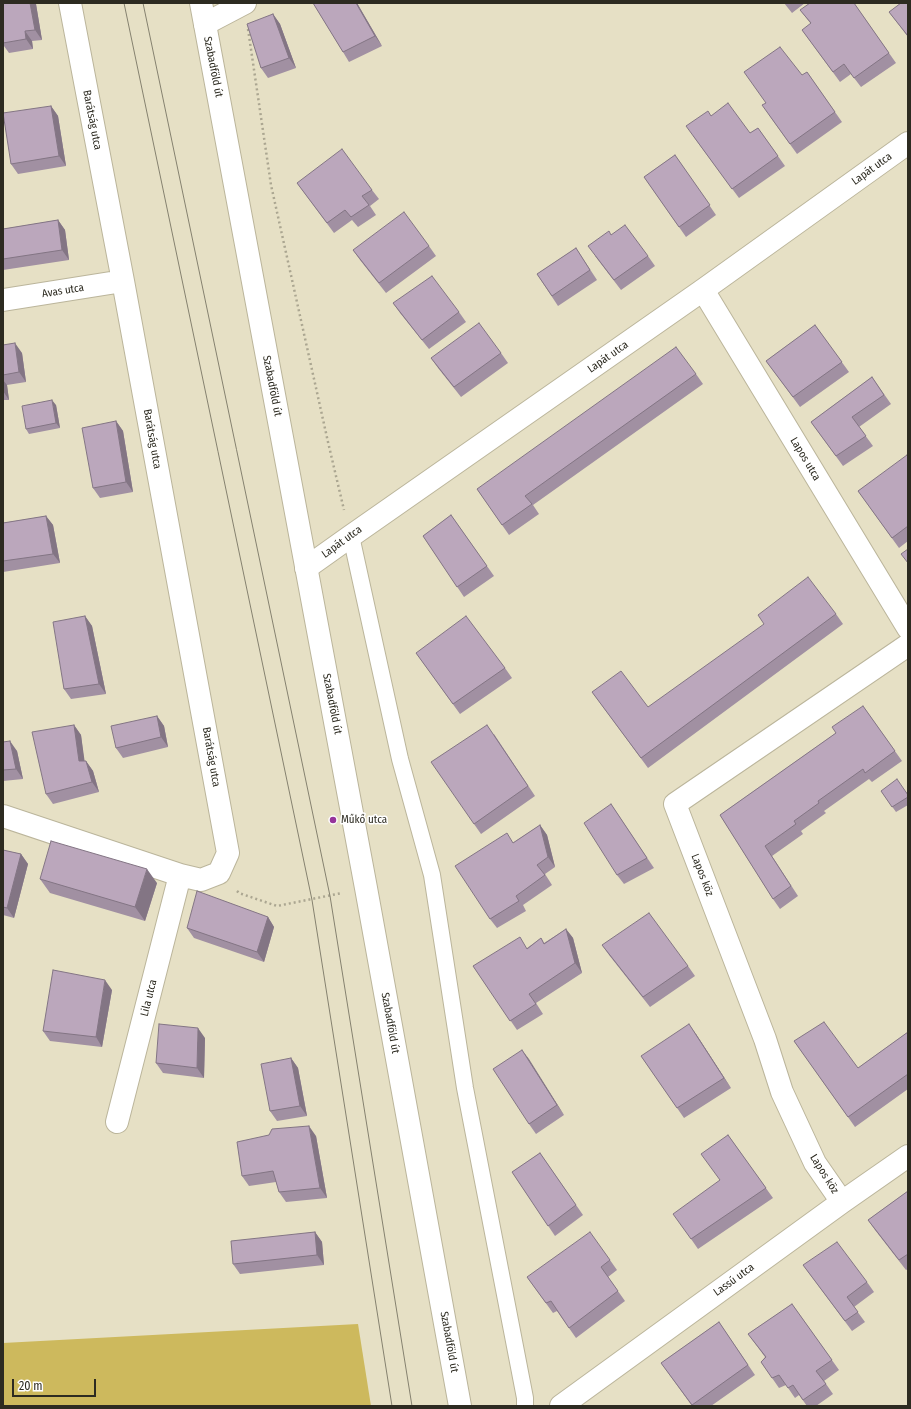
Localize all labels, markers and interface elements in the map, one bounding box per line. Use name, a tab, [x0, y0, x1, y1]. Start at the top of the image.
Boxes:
street label: Szabadföld út	[201, 35, 225, 99]
street label: Barátság utca	[80, 89, 104, 151]
street label: Lapát utca	[849, 150, 895, 188]
street label: Avas utca	[41, 281, 85, 301]
street label: Lapát utca	[585, 338, 631, 376]
street label: Szabadföld út	[260, 354, 284, 418]
street label: Barátság utca	[140, 408, 164, 470]
street label: Lapos utca	[787, 435, 823, 483]
street label: Lapát utca	[319, 523, 365, 561]
street label: Szabadföld út	[320, 672, 344, 736]
street label: Barátság utca	[199, 726, 223, 788]
place label: Műkő utca	[341, 813, 387, 827]
marker: Műkő utca	[328, 815, 338, 825]
street label: Lapos köz	[688, 852, 716, 898]
street label: Lila utca	[138, 978, 160, 1018]
street label: Szabadföld út	[378, 991, 402, 1055]
street label: Lapos köz	[807, 1152, 841, 1196]
street label: Lassú utca	[711, 1261, 757, 1299]
street label: Szabadföld út	[437, 1310, 461, 1374]
scale bar	[14, 1371, 98, 1397]
text: 20 m	[19, 1379, 43, 1393]

